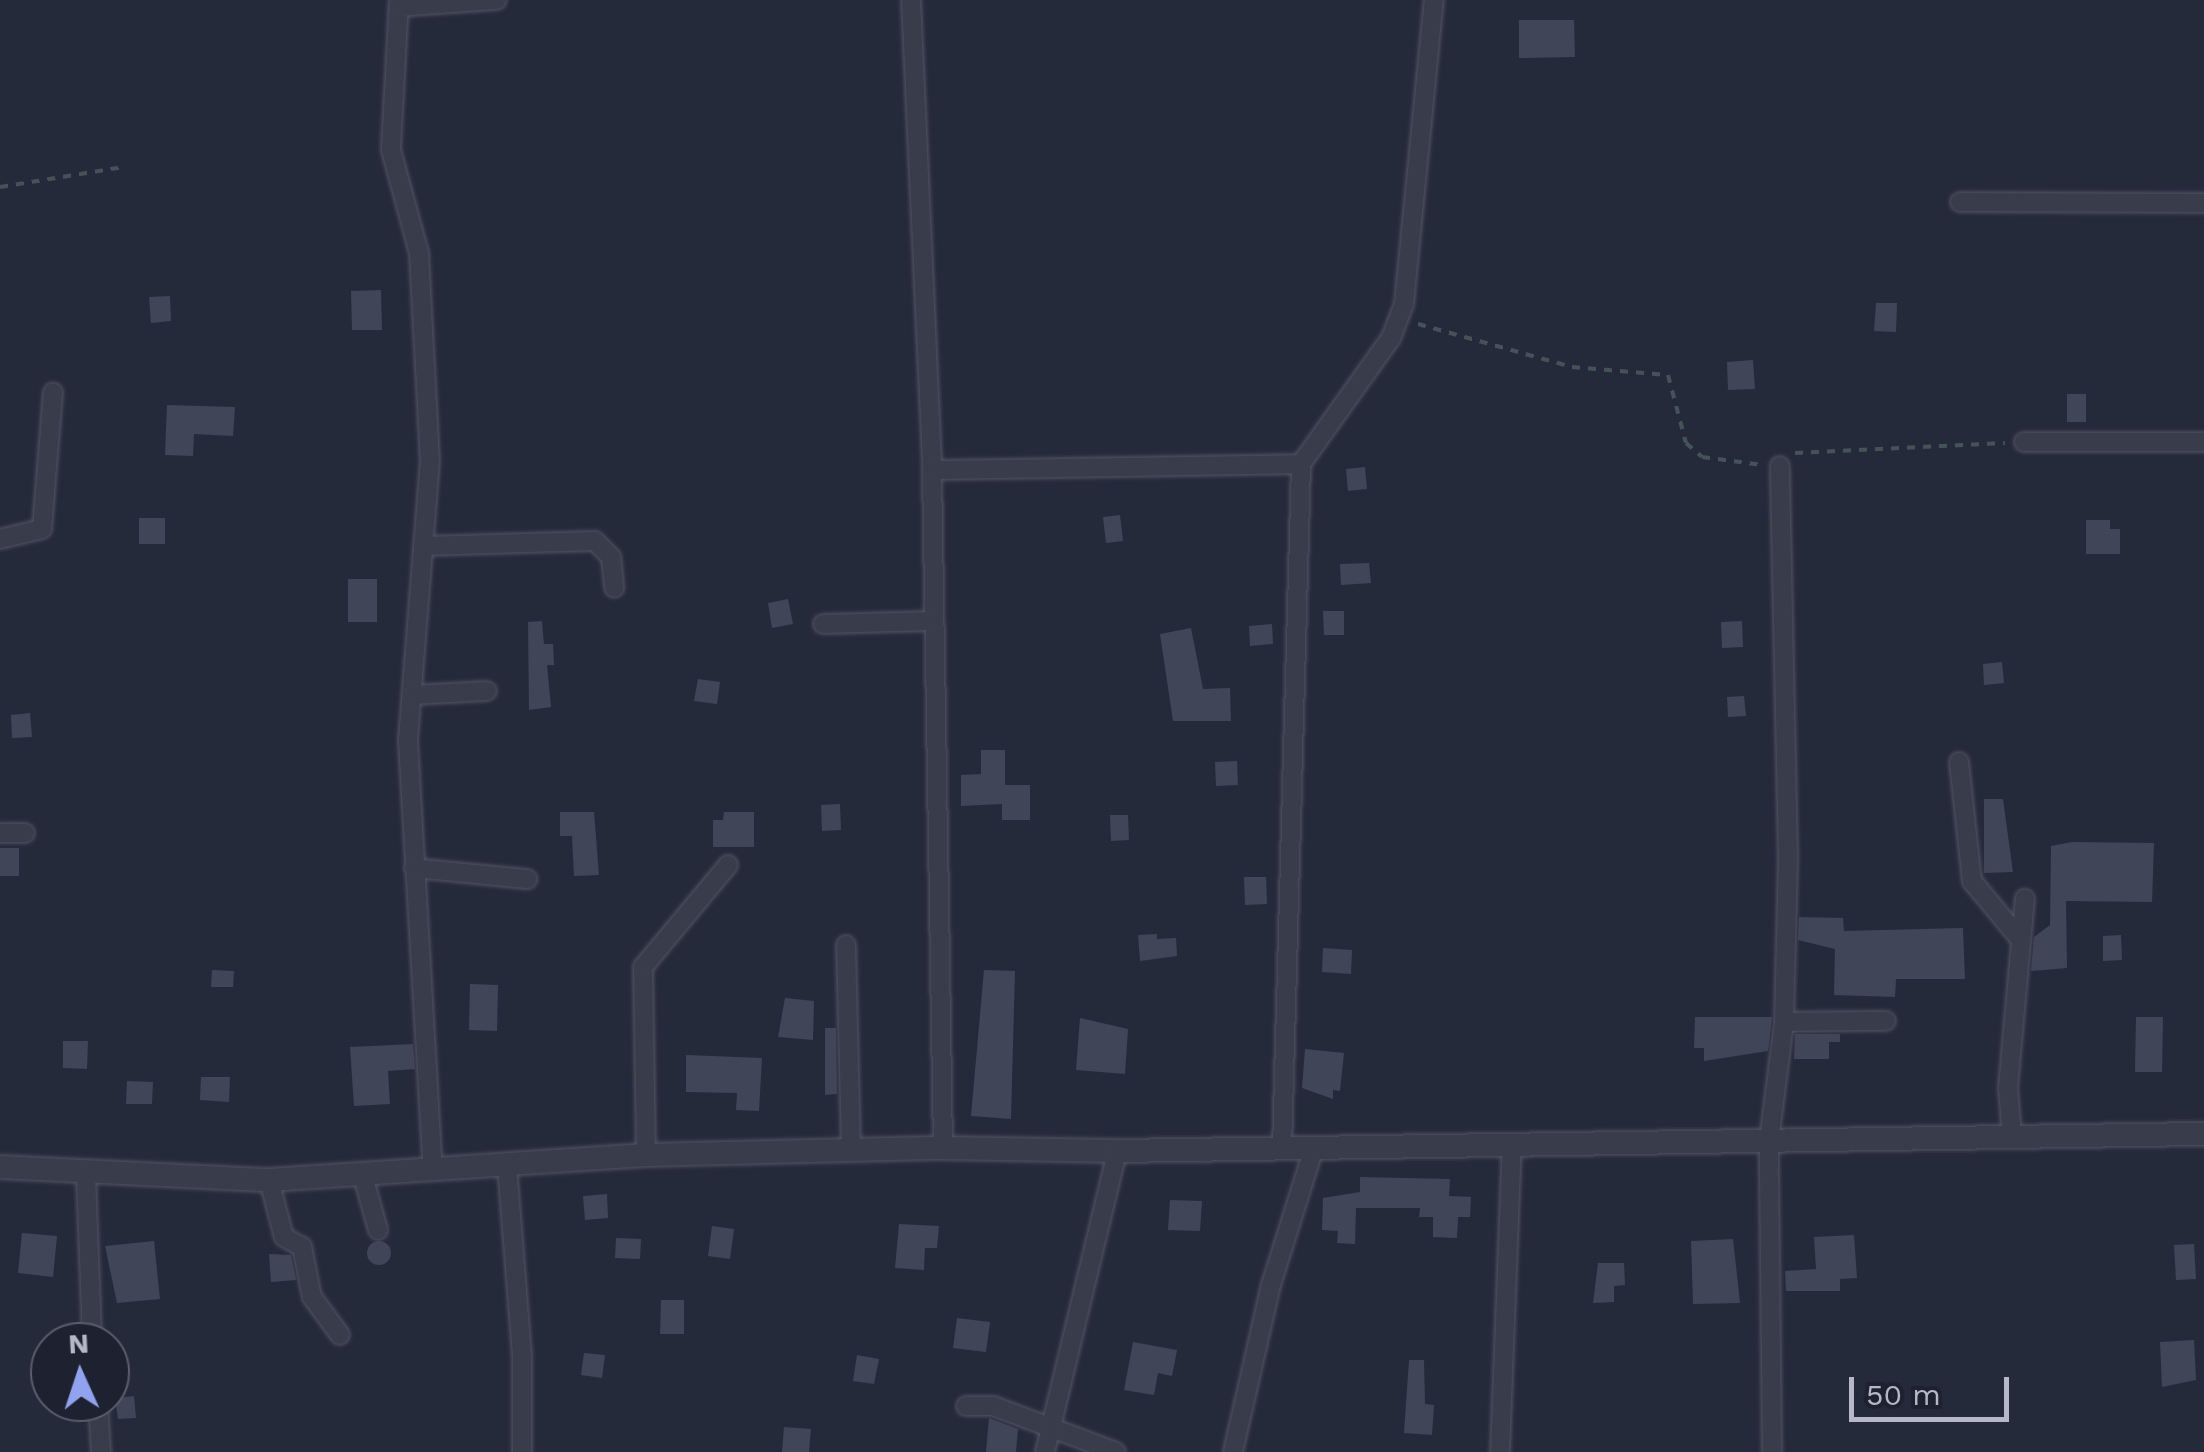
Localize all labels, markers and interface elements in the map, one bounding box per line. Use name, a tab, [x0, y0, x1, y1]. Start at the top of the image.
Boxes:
north arrow	[30, 1322, 130, 1422]
text: N	[67, 1327, 90, 1361]
scale bar	[1854, 1357, 2014, 1419]
text: 50 m	[1866, 1377, 1941, 1412]

